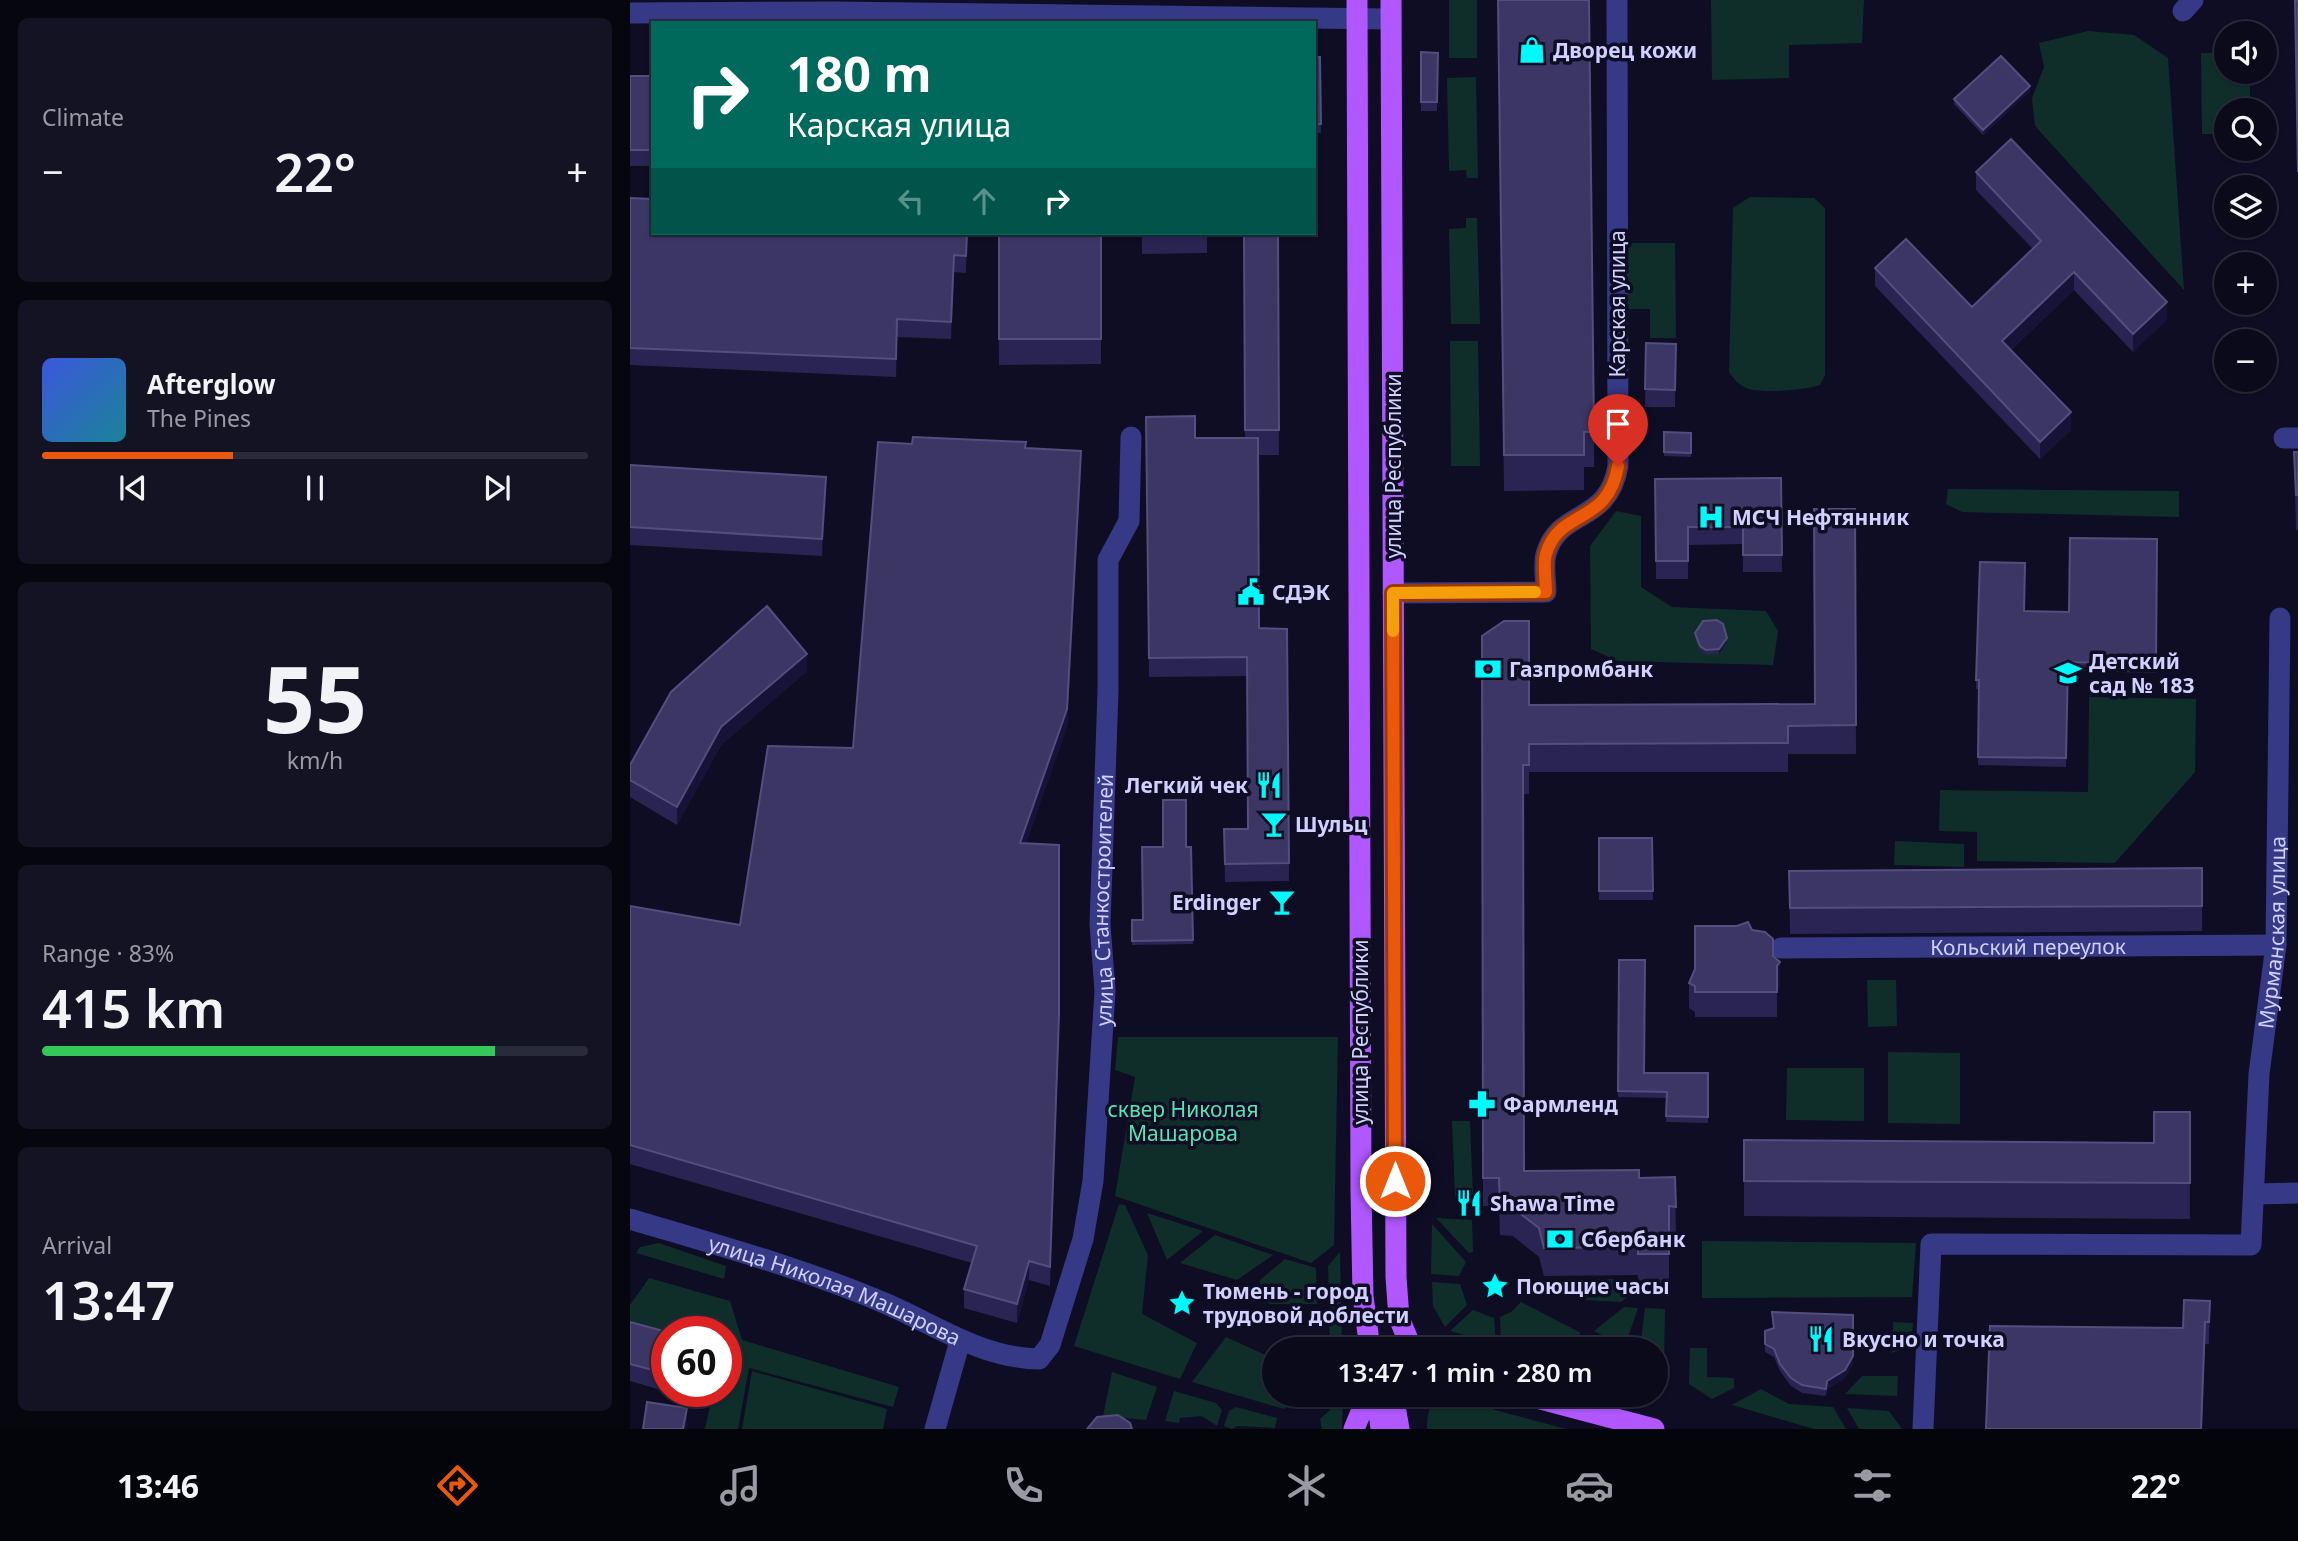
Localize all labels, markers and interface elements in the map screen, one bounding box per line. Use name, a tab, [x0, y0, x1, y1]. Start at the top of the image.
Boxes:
map controls	[2214, 21, 2277, 392]
button: sound	[2214, 21, 2277, 84]
shop icon: Дворец кожи	[1517, 35, 1547, 65]
place label: Дворец кожи	[1553, 36, 1697, 64]
text: 180 m	[787, 40, 932, 106]
icon: right	[672, 49, 763, 140]
button: search	[2214, 98, 2277, 161]
text: Climate	[42, 101, 124, 133]
text: Карская улица	[787, 103, 1011, 146]
text: 22°	[274, 136, 356, 207]
text: −	[42, 145, 64, 197]
text: +	[566, 145, 588, 197]
button: layers	[2214, 175, 2277, 238]
icon: left	[892, 182, 930, 220]
icon: ahead	[965, 182, 1003, 220]
icon: right	[1038, 182, 1076, 220]
street label: Карская улица	[1603, 230, 1631, 378]
button: +	[2214, 252, 2277, 315]
button: −	[2214, 329, 2277, 392]
text: Afterglow	[147, 366, 275, 402]
street label: улица Республики	[1379, 374, 1407, 558]
pin	[1588, 394, 1648, 466]
text: The Pines	[147, 402, 251, 434]
icon: arrive	[1599, 405, 1637, 443]
icon: previous	[114, 469, 152, 507]
icon: pause	[296, 469, 334, 507]
icon: next	[478, 469, 516, 507]
hospital icon: МСЧ Нефтянник	[1696, 502, 1726, 532]
place label: МСЧ Нефтянник	[1732, 503, 1909, 531]
public building icon: СДЭК	[1236, 577, 1266, 607]
place label: СДЭК	[1272, 578, 1331, 606]
text: 55	[263, 636, 367, 760]
place label: Детский сад № 183	[2089, 647, 2194, 699]
bank icon: Газпромбанк	[1473, 654, 1503, 684]
place label: Газпромбанк	[1509, 655, 1653, 683]
school or university icon: Детский сад № 183	[2053, 658, 2083, 688]
text: km/h	[287, 744, 343, 776]
restaurant icon: Легкий чек	[1254, 770, 1284, 800]
place label: Легкий чек	[1125, 771, 1248, 799]
street label: улица Станкостроителей	[1086, 773, 1119, 1027]
bar icon: Шульц	[1259, 809, 1289, 839]
place label: Шульц	[1295, 810, 1368, 838]
street label: Мурманская улица	[2251, 836, 2291, 1030]
bar icon: Erdinger	[1267, 887, 1297, 917]
place label: Erdinger	[1172, 888, 1262, 916]
street label: Кольский переулок	[1930, 932, 2126, 961]
text: Range · 83%	[42, 937, 174, 969]
street label: улица Республики	[1346, 940, 1374, 1124]
text: 415 km	[42, 972, 225, 1043]
pharmacy icon: Фармленд	[1467, 1089, 1497, 1119]
place label: Фармленд	[1503, 1090, 1618, 1118]
park label: сквер Николая Машарова	[1107, 1095, 1259, 1147]
position arrow	[1358, 1144, 1432, 1218]
restaurant icon: Shawa Time	[1454, 1188, 1484, 1218]
place label: Shawa Time	[1490, 1189, 1615, 1217]
bank icon: Сбербанк	[1545, 1224, 1575, 1254]
place label: Сбербанк	[1581, 1225, 1686, 1253]
text: Arrival	[42, 1229, 112, 1261]
street label: улица Николая Машарова	[705, 1229, 965, 1352]
text: 13:47	[42, 1264, 175, 1335]
place icon: Поющие часы	[1480, 1271, 1510, 1301]
place label: Поющие часы	[1516, 1272, 1670, 1300]
place label: Тюмень - город трудовой доблести	[1203, 1277, 1409, 1329]
place icon: Тюмень - город трудовой доблести	[1167, 1288, 1197, 1318]
speed limit sign: 60	[651, 1316, 742, 1407]
restaurant icon: Вкусно и точка	[1806, 1324, 1836, 1354]
place label: Вкусно и точка	[1842, 1325, 2005, 1353]
text: 13:47 · 1 min · 280 m	[1338, 1354, 1592, 1390]
icon: directions	[433, 1461, 482, 1510]
icon: music	[716, 1461, 765, 1510]
icon: phone	[999, 1461, 1048, 1510]
icon: climate	[1282, 1461, 1331, 1510]
icon: car	[1565, 1461, 1614, 1510]
icon: filters	[1848, 1461, 1897, 1510]
text: 13:46	[117, 1464, 199, 1507]
text: 22°	[2131, 1464, 2181, 1507]

